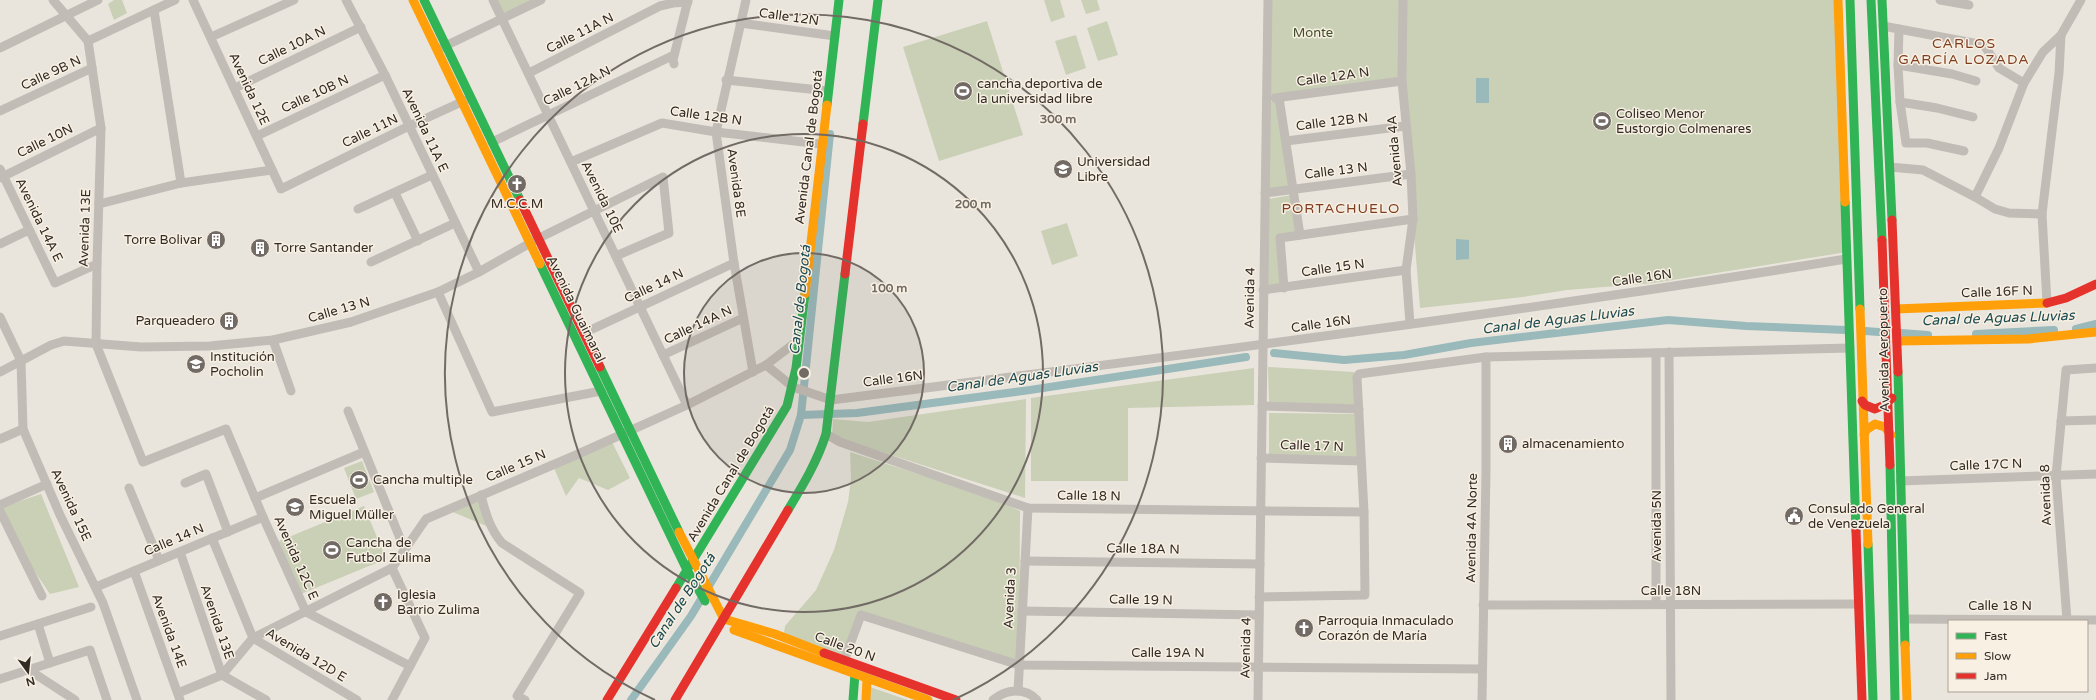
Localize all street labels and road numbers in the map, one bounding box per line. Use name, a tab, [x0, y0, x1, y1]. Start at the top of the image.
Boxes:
street label: Calle 12N	[758, 5, 820, 29]
street label: Calle 11A N	[544, 9, 616, 57]
street label: Calle 10A N	[256, 23, 328, 69]
street label: Avenida 12E	[225, 50, 273, 128]
street label: Calle 9B N	[18, 52, 84, 94]
street label: Calle 12A N	[541, 63, 613, 109]
street label: Calle 12A N	[1296, 64, 1370, 90]
street label: Avenida Canal de Bogotá	[792, 69, 826, 225]
street label: Calle 10B N	[279, 71, 351, 117]
street label: Avenida 11A E	[398, 85, 452, 175]
street label: Calle 12B N	[669, 103, 743, 129]
street label: Calle 12B N	[1295, 110, 1369, 134]
street label: Calle 11N	[339, 111, 401, 151]
street label: Avenida 4A	[1384, 114, 1406, 187]
street label: Calle 10N	[14, 121, 76, 161]
street label: Avenida 8E	[723, 147, 749, 219]
street label: Avenida 10E	[578, 158, 626, 236]
street label: Calle 13 N	[1303, 159, 1369, 183]
street label: Avenida 14A E	[12, 176, 66, 264]
street label: Avenida 13E	[76, 189, 94, 267]
street label: Avenida Guaimaral	[543, 253, 609, 365]
street label: Calle 15 N	[1300, 256, 1366, 280]
street label: Calle 14 N	[622, 265, 686, 307]
street label: Calle 16N	[1611, 266, 1673, 290]
street label: Avenida 4	[1241, 267, 1259, 329]
street label: Calle 16F N	[1961, 283, 2033, 301]
street label: Avenida Aeropuerto	[1875, 288, 1893, 412]
street label: Calle 13 N	[306, 294, 372, 326]
street label: Calle 14A N	[661, 302, 735, 348]
street label: Calle 16N	[1290, 312, 1352, 336]
street label: Calle 16N	[862, 367, 924, 391]
street label: Avenida Canal de Bogotá	[684, 403, 778, 545]
street label: Calle 17 N	[1280, 437, 1344, 455]
street label: Calle 15 N	[484, 446, 548, 486]
street label: Calle 17C N	[1949, 456, 2023, 474]
street label: Avenida 8	[2037, 464, 2055, 526]
street label: Avenida 15E	[47, 466, 95, 544]
street label: Avenida 4A Norte	[1463, 473, 1481, 583]
street label: Calle 18 N	[1057, 487, 1121, 505]
street label: Avenida 5N	[1649, 490, 1665, 562]
street label: Avenida 12C E	[270, 513, 322, 603]
street label: Calle 14 N	[142, 520, 206, 560]
street label: Calle 18A N	[1106, 540, 1180, 558]
street label: Avenida 3	[1000, 567, 1020, 629]
street label: Avenida 13E	[197, 582, 237, 662]
street label: Calle 18N	[1641, 583, 1701, 599]
street label: Calle 19 N	[1109, 591, 1173, 609]
street label: Avenida 14E	[148, 592, 190, 670]
street label: Calle 18 N	[1968, 598, 2032, 614]
street label: Avenida 4	[1237, 617, 1255, 679]
street label: Avenida 12D E	[263, 625, 349, 685]
street label: Calle 20 N	[812, 629, 878, 665]
street label: Calle 19A N	[1131, 645, 1205, 661]

